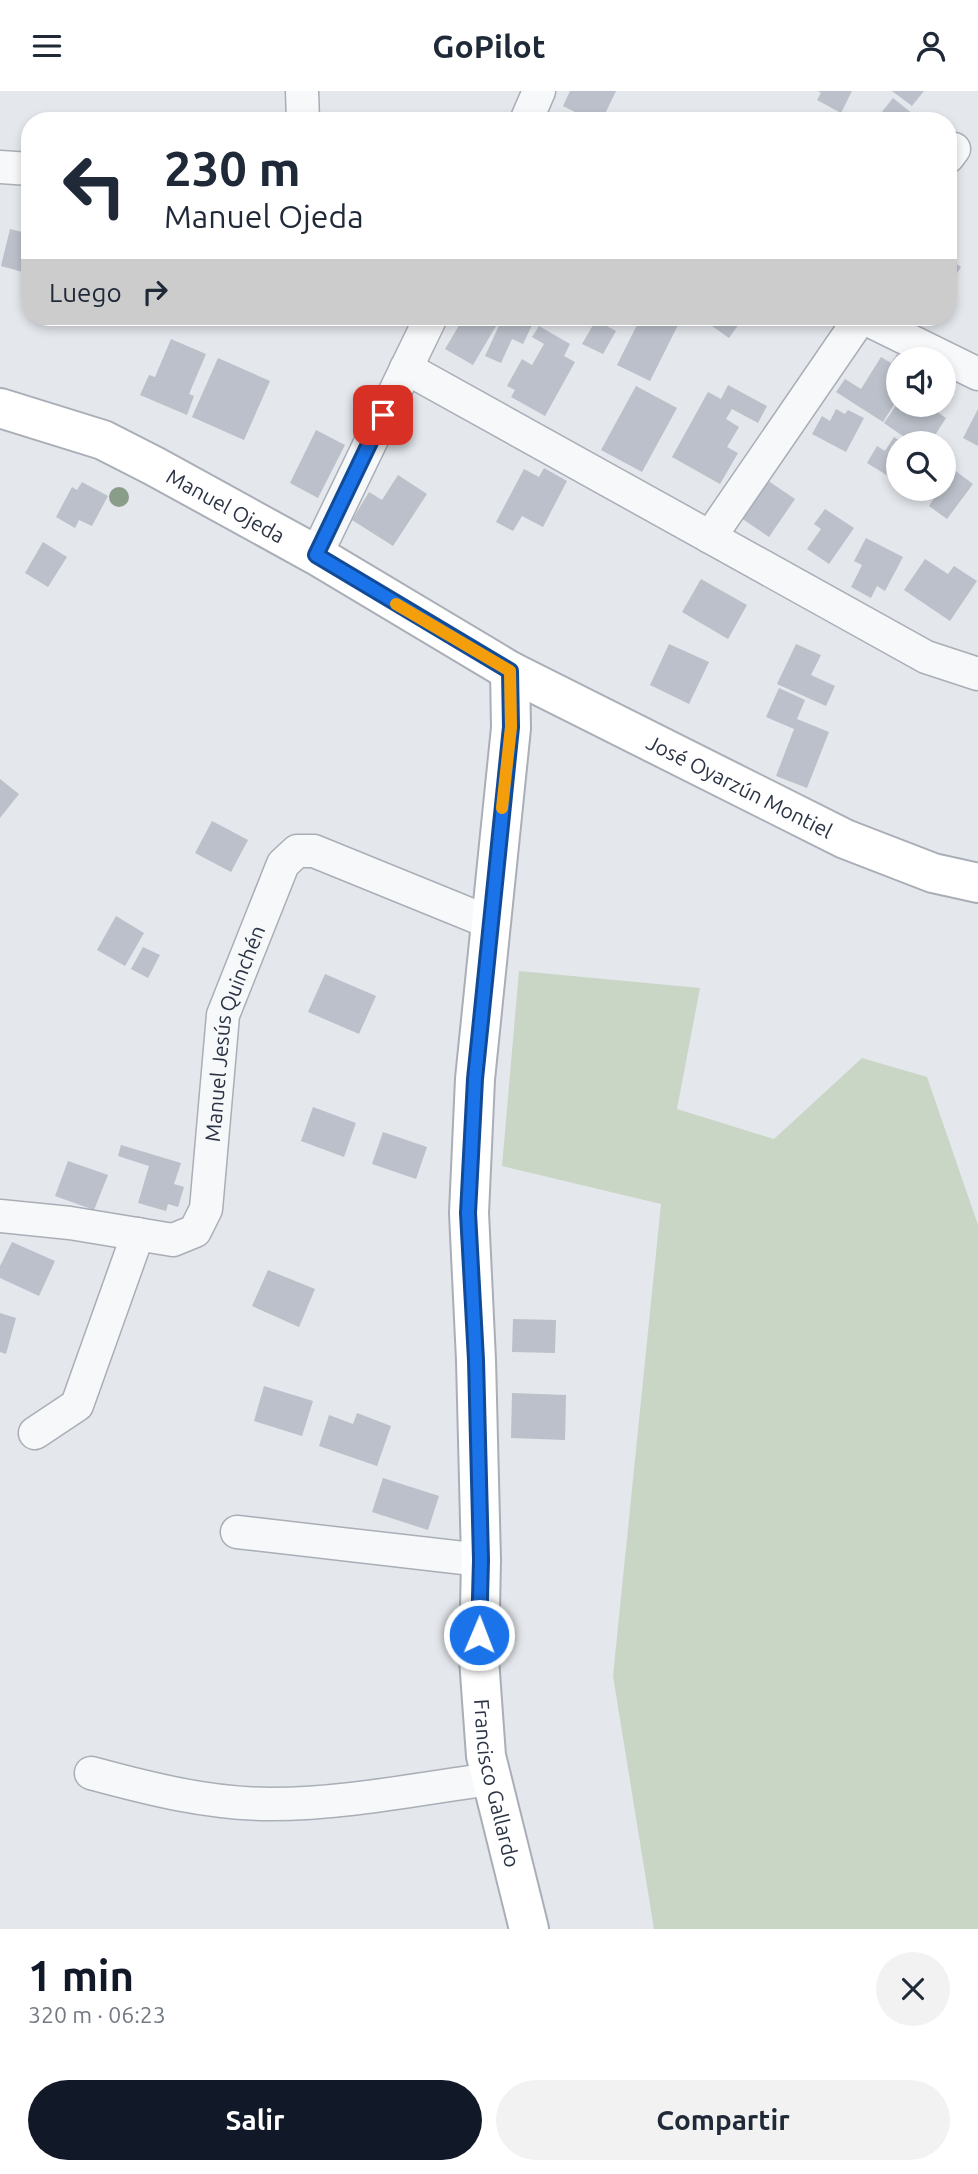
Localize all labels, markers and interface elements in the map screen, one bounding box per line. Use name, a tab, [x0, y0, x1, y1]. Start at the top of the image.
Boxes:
icon: menu	[28, 27, 66, 65]
icon: person	[912, 27, 950, 65]
text: GoPilot	[432, 28, 546, 64]
icon: left	[49, 140, 140, 231]
text: 230 m	[164, 140, 301, 195]
text: Manuel Ojeda	[164, 198, 364, 234]
icon: right	[136, 273, 174, 311]
text: Luego	[49, 278, 122, 307]
map controls	[886, 347, 956, 501]
button: sound	[886, 347, 956, 417]
pin	[353, 385, 413, 445]
icon: arrive	[364, 396, 402, 434]
button: search	[886, 431, 956, 501]
street label: Manuel Ojeda	[163, 463, 289, 548]
street label: José Oyarzún Montiel	[643, 730, 837, 843]
street label: Manuel Jesús Quinchén	[200, 922, 269, 1143]
position arrow	[442, 1598, 516, 1672]
street label: Francisco Gallardo	[470, 1698, 525, 1870]
text: 1 min	[28, 1952, 134, 1999]
button: close	[876, 1952, 950, 2026]
text: 320 m · 06:23	[28, 2002, 166, 2027]
button: Salir	[28, 2080, 482, 2160]
button: Compartir	[496, 2080, 950, 2160]

